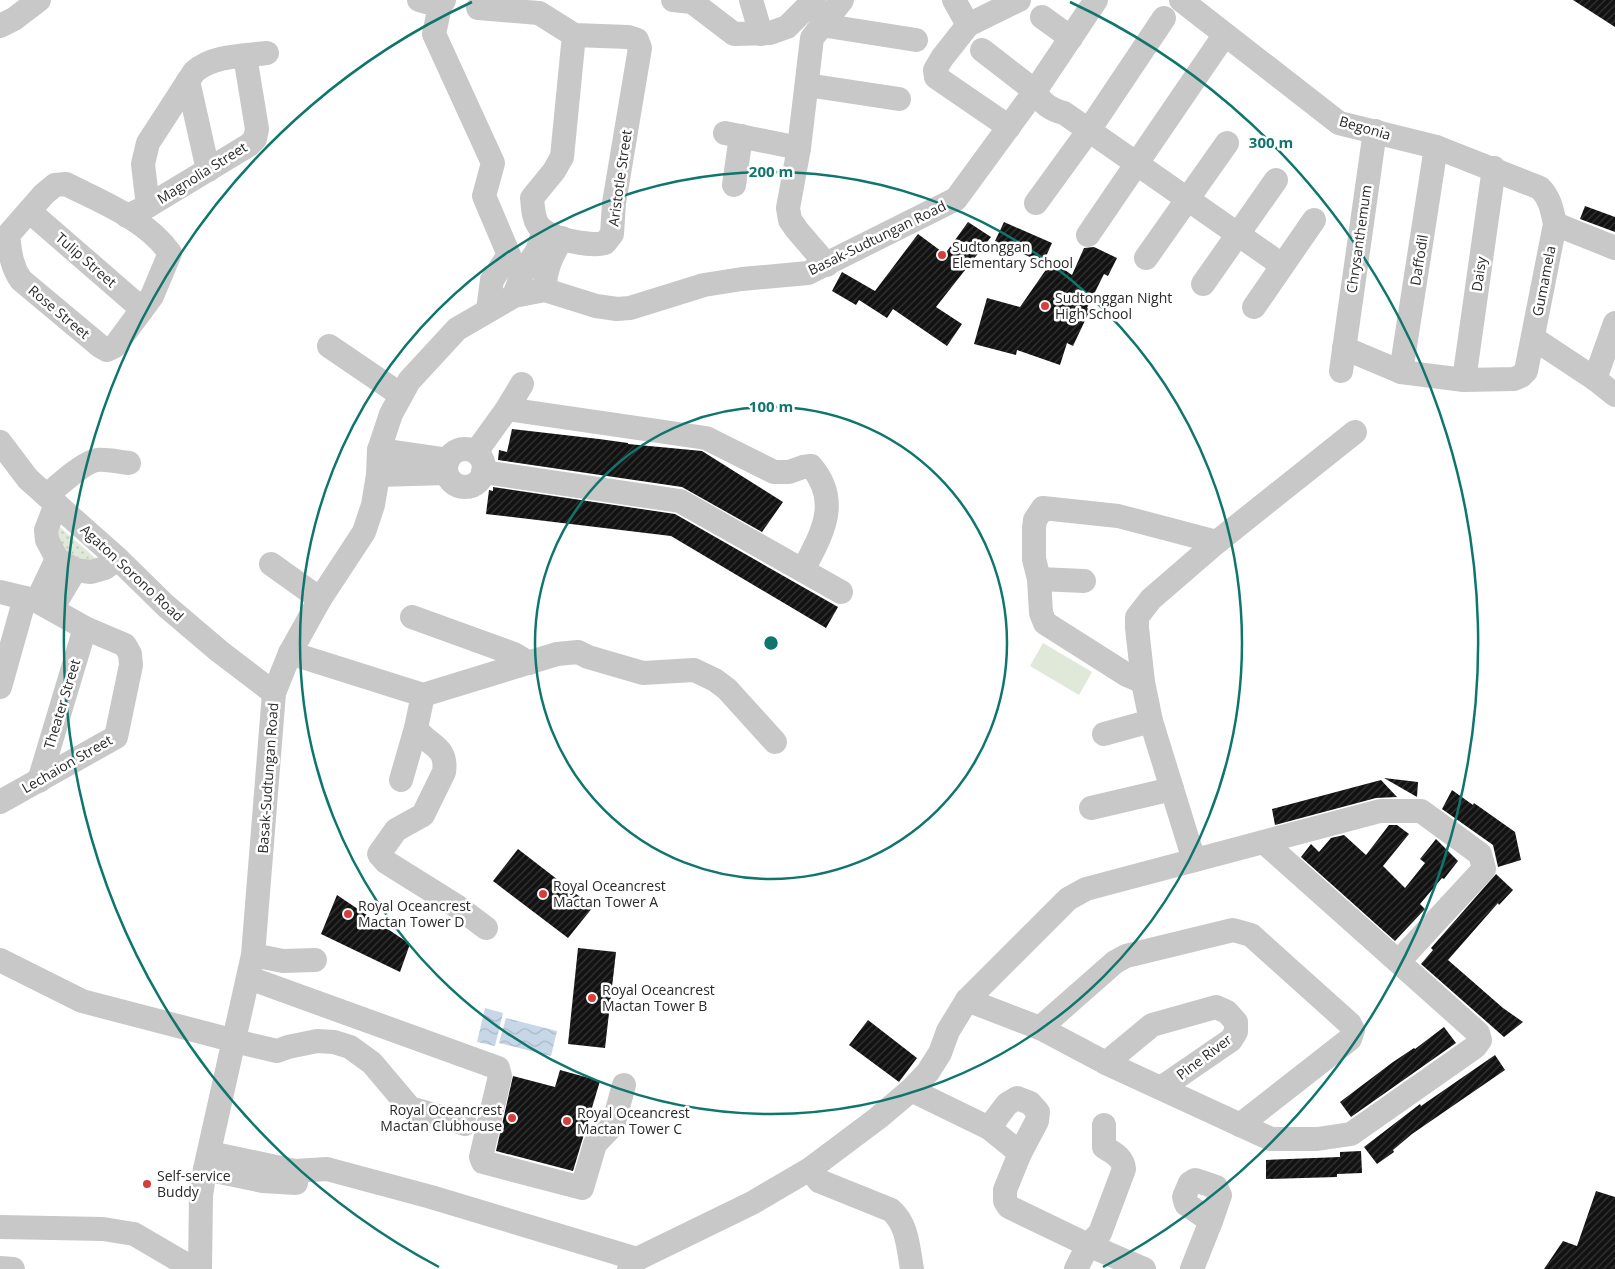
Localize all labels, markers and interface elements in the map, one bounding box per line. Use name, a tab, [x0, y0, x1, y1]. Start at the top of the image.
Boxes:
street label: Begonia	[1337, 111, 1393, 144]
street label: Aristotle Street	[603, 128, 636, 227]
text: 300 m	[1249, 132, 1293, 152]
street label: Magnolia Street	[153, 137, 250, 208]
text: 200 m	[749, 161, 793, 181]
street label: Chrysanthemum	[1342, 184, 1376, 294]
street label: Basak-Sudtungan Road	[805, 196, 949, 279]
street label: Tulip Street	[52, 228, 121, 291]
street label: Daffodil	[1405, 233, 1432, 287]
place label: Sudtonggan Elementary School	[952, 237, 1073, 272]
street label: Gumamela	[1527, 244, 1560, 318]
marker: Sudtonggan Elementary School	[936, 249, 948, 261]
street label: Daisy	[1467, 254, 1490, 293]
street label: Rose Street	[25, 280, 94, 343]
place label: Sudtonggan Night High School	[1055, 288, 1172, 323]
marker: Sudtonggan Night High School	[1039, 300, 1051, 312]
text: 100 m	[749, 396, 793, 416]
street label: Agaton Sorono Road	[77, 520, 188, 625]
centre of rings	[762, 634, 780, 652]
street label: Theater Street	[39, 656, 84, 751]
street label: Basak-Sudtungan Road	[253, 702, 282, 854]
street label: Lechaion Street	[18, 730, 115, 797]
place label: Royal Oceancrest Mactan Tower A	[553, 876, 666, 911]
marker: Royal Oceancrest Mactan Tower A	[537, 888, 549, 900]
place label: Royal Oceancrest Mactan Tower D	[358, 896, 471, 931]
marker: Royal Oceancrest Mactan Tower D	[342, 908, 354, 920]
place label: Royal Oceancrest Mactan Tower B	[602, 980, 715, 1015]
marker: Royal Oceancrest Mactan Tower B	[586, 992, 598, 1004]
street label: Pine River	[1172, 1029, 1236, 1084]
place label: Royal Oceancrest Mactan Clubhouse	[380, 1100, 502, 1135]
place label: Royal Oceancrest Mactan Tower C	[577, 1103, 690, 1138]
marker: Royal Oceancrest Mactan Clubhouse	[506, 1112, 518, 1124]
marker: Royal Oceancrest Mactan Tower C	[561, 1115, 573, 1127]
place label: Self-service Buddy	[157, 1166, 231, 1201]
marker: Self-service Buddy	[141, 1178, 153, 1190]

